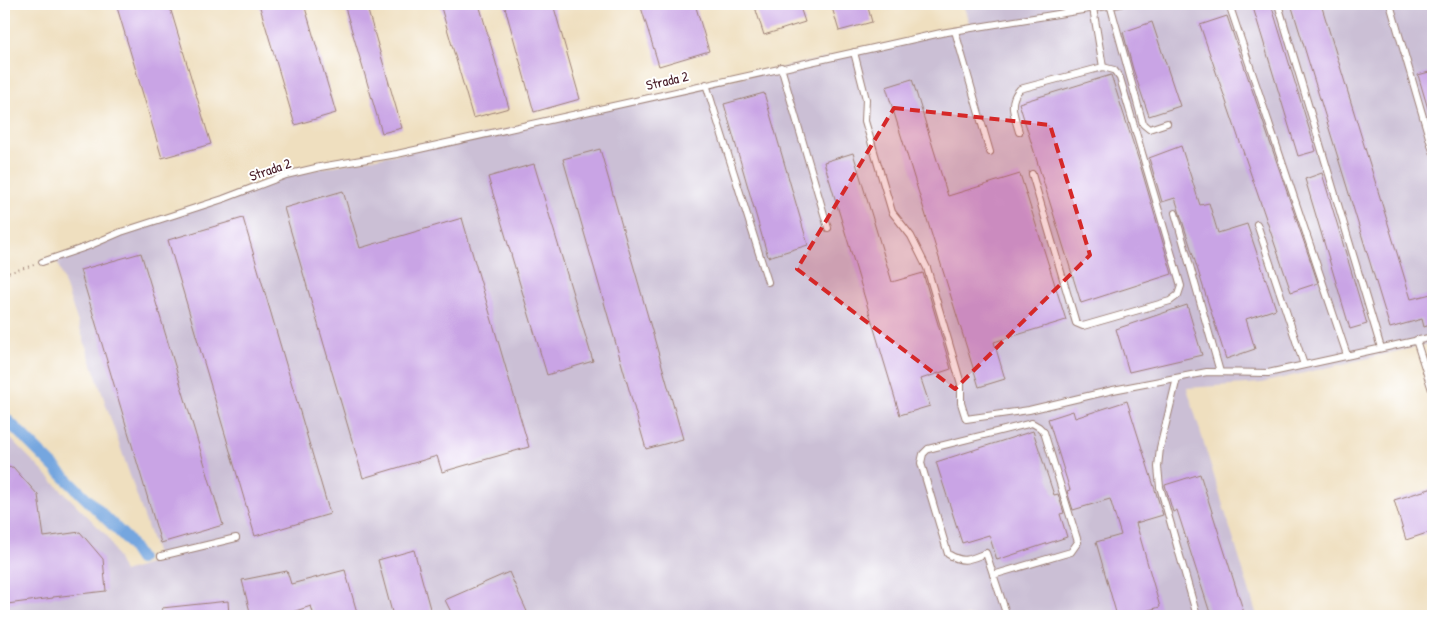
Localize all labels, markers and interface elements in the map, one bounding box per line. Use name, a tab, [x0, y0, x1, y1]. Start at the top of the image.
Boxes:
street label: Strada 2	[644, 66, 690, 94]
street label: Strada 2	[247, 153, 294, 185]

